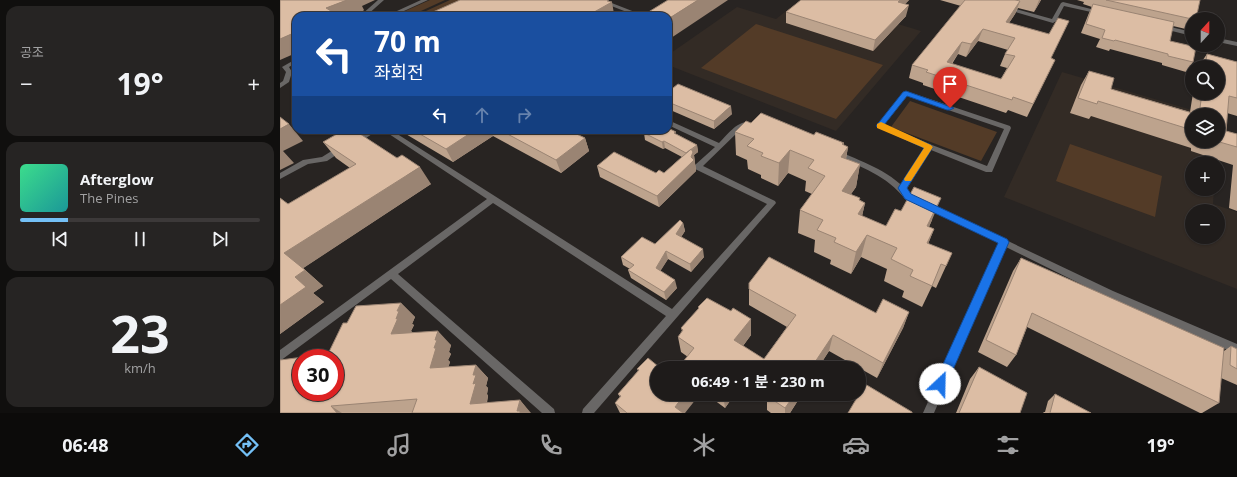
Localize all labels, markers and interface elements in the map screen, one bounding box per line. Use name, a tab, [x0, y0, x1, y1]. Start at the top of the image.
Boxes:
north arrow	[1185, 12, 1225, 52]
map controls	[1185, 12, 1225, 244]
text: 70 m	[374, 22, 441, 60]
icon: left	[308, 28, 360, 80]
text: 공조	[20, 43, 44, 61]
text: 좌회전	[374, 60, 424, 84]
button: search	[1185, 60, 1225, 100]
text: 19°	[116, 63, 164, 104]
pin	[933, 67, 967, 108]
text: −	[20, 68, 33, 98]
text: +	[247, 68, 260, 98]
icon: arrive	[939, 73, 961, 95]
icon: left	[429, 104, 451, 126]
icon: ahead	[471, 104, 493, 126]
icon: right	[513, 104, 535, 126]
button: layers	[1185, 108, 1225, 148]
button: +	[1185, 156, 1225, 196]
text: Afterglow	[80, 169, 154, 189]
text: The Pines	[80, 189, 138, 207]
button: −	[1185, 204, 1225, 244]
icon: previous	[49, 228, 71, 250]
icon: pause	[129, 228, 151, 250]
icon: next	[209, 228, 231, 250]
text: 23	[110, 297, 170, 368]
speed limit sign: 30	[292, 349, 344, 401]
text: km/h	[124, 359, 156, 377]
position arrow	[919, 363, 961, 405]
text: 06:49 · 1 분 · 230 m	[691, 371, 825, 391]
icon: directions	[233, 431, 261, 459]
icon: music	[385, 431, 413, 459]
icon: phone	[537, 431, 565, 459]
icon: climate	[690, 431, 718, 459]
icon: car	[842, 431, 870, 459]
icon: filters	[994, 431, 1022, 459]
text: 06:48	[62, 433, 108, 457]
text: 19°	[1147, 433, 1175, 457]

